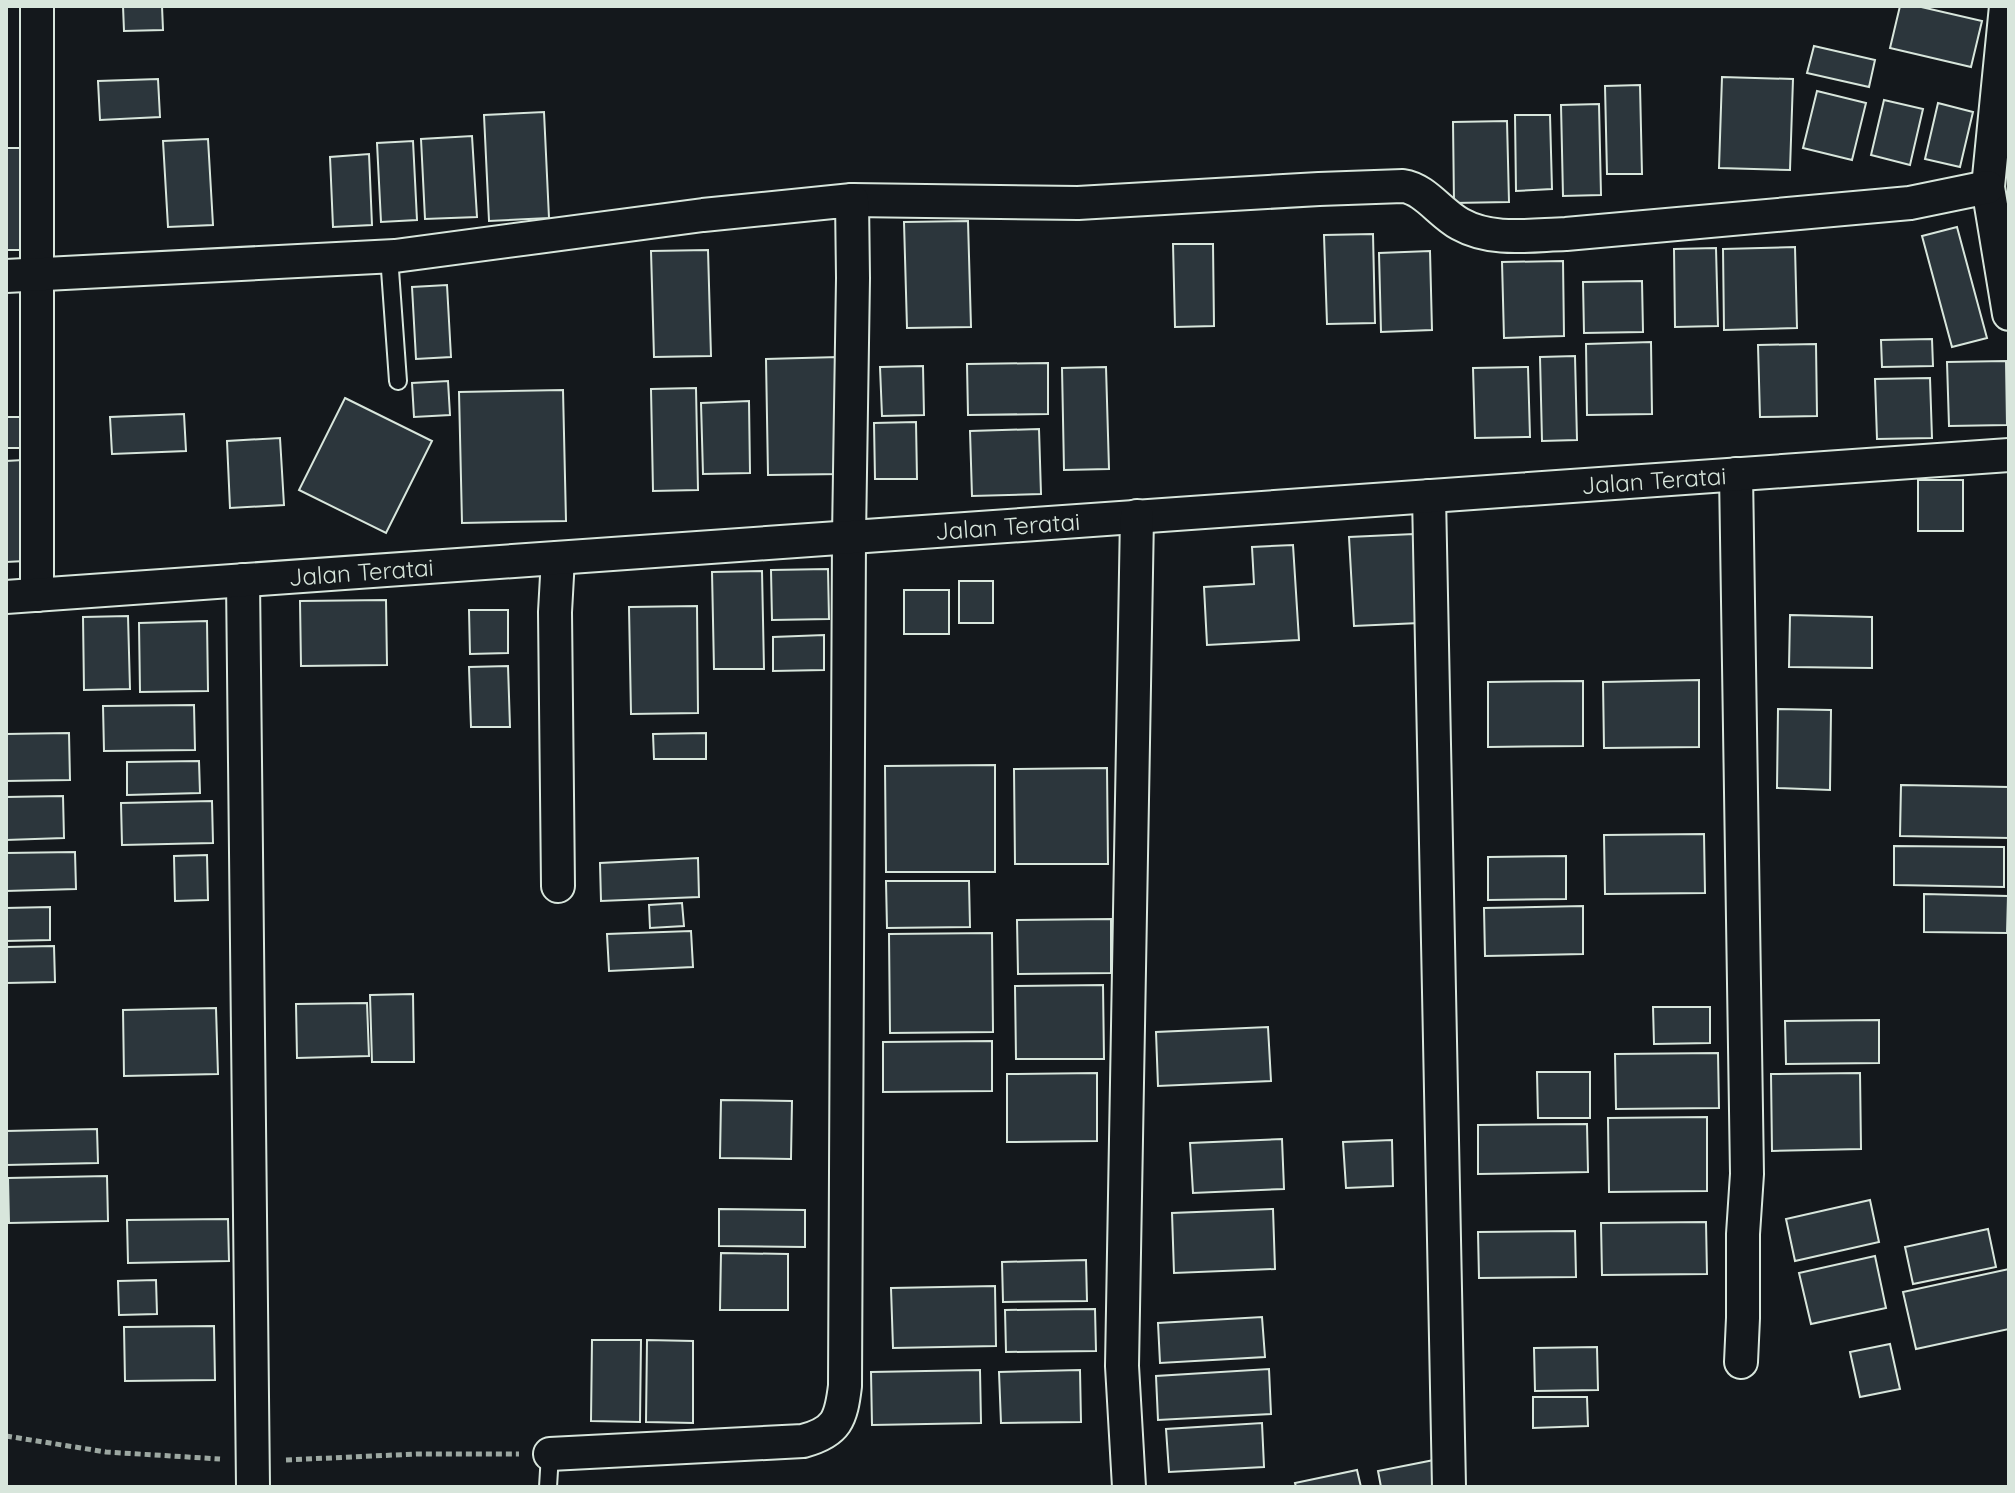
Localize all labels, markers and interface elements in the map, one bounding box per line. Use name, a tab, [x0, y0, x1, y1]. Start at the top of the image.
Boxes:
street label: Jalan Teratai	[1580, 460, 1727, 500]
street label: Jalan Teratai	[934, 506, 1081, 546]
street label: Jalan Teratai	[288, 552, 435, 592]

